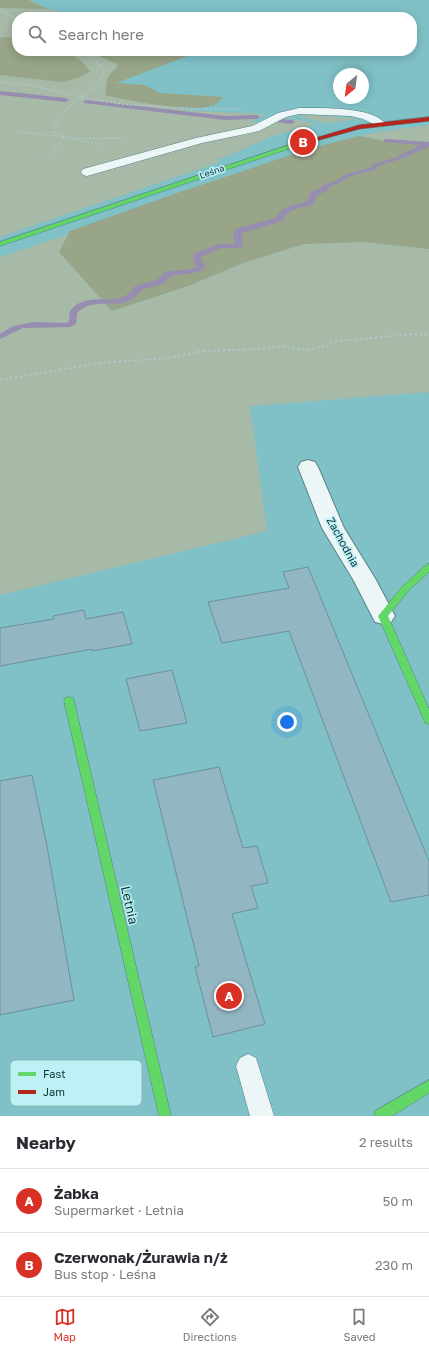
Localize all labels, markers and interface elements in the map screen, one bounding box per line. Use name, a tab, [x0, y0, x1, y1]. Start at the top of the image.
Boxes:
search box	[12, 12, 417, 56]
icon: search	[26, 23, 48, 45]
text: Search here	[58, 25, 144, 43]
north arrow	[333, 68, 369, 104]
pin: B	[290, 127, 316, 157]
street label: Leśna	[198, 162, 226, 181]
street label: Zachodnia	[324, 515, 362, 569]
your location	[277, 712, 297, 732]
street label: Letnia	[118, 884, 142, 926]
pin: A	[216, 981, 242, 1011]
legend	[10, 1060, 142, 1106]
text: Fast	[43, 1067, 66, 1080]
text: Jam	[43, 1085, 65, 1098]
text: Nearby	[16, 1132, 76, 1153]
text: 2 results	[359, 1134, 413, 1150]
text: Żabka	[54, 1184, 99, 1202]
text: A	[24, 1193, 34, 1209]
text: 50 m	[383, 1193, 413, 1209]
text: Supermarket · Letnia	[54, 1202, 184, 1218]
text: Czerwonak/Żurawia n/ż	[54, 1248, 228, 1266]
text: B	[24, 1257, 34, 1273]
text: 230 m	[375, 1257, 413, 1273]
text: Bus stop · Leśna	[54, 1266, 156, 1282]
tab: Map	[53, 1306, 76, 1343]
tab: Directions	[183, 1306, 237, 1343]
tab: Saved	[343, 1306, 376, 1343]

